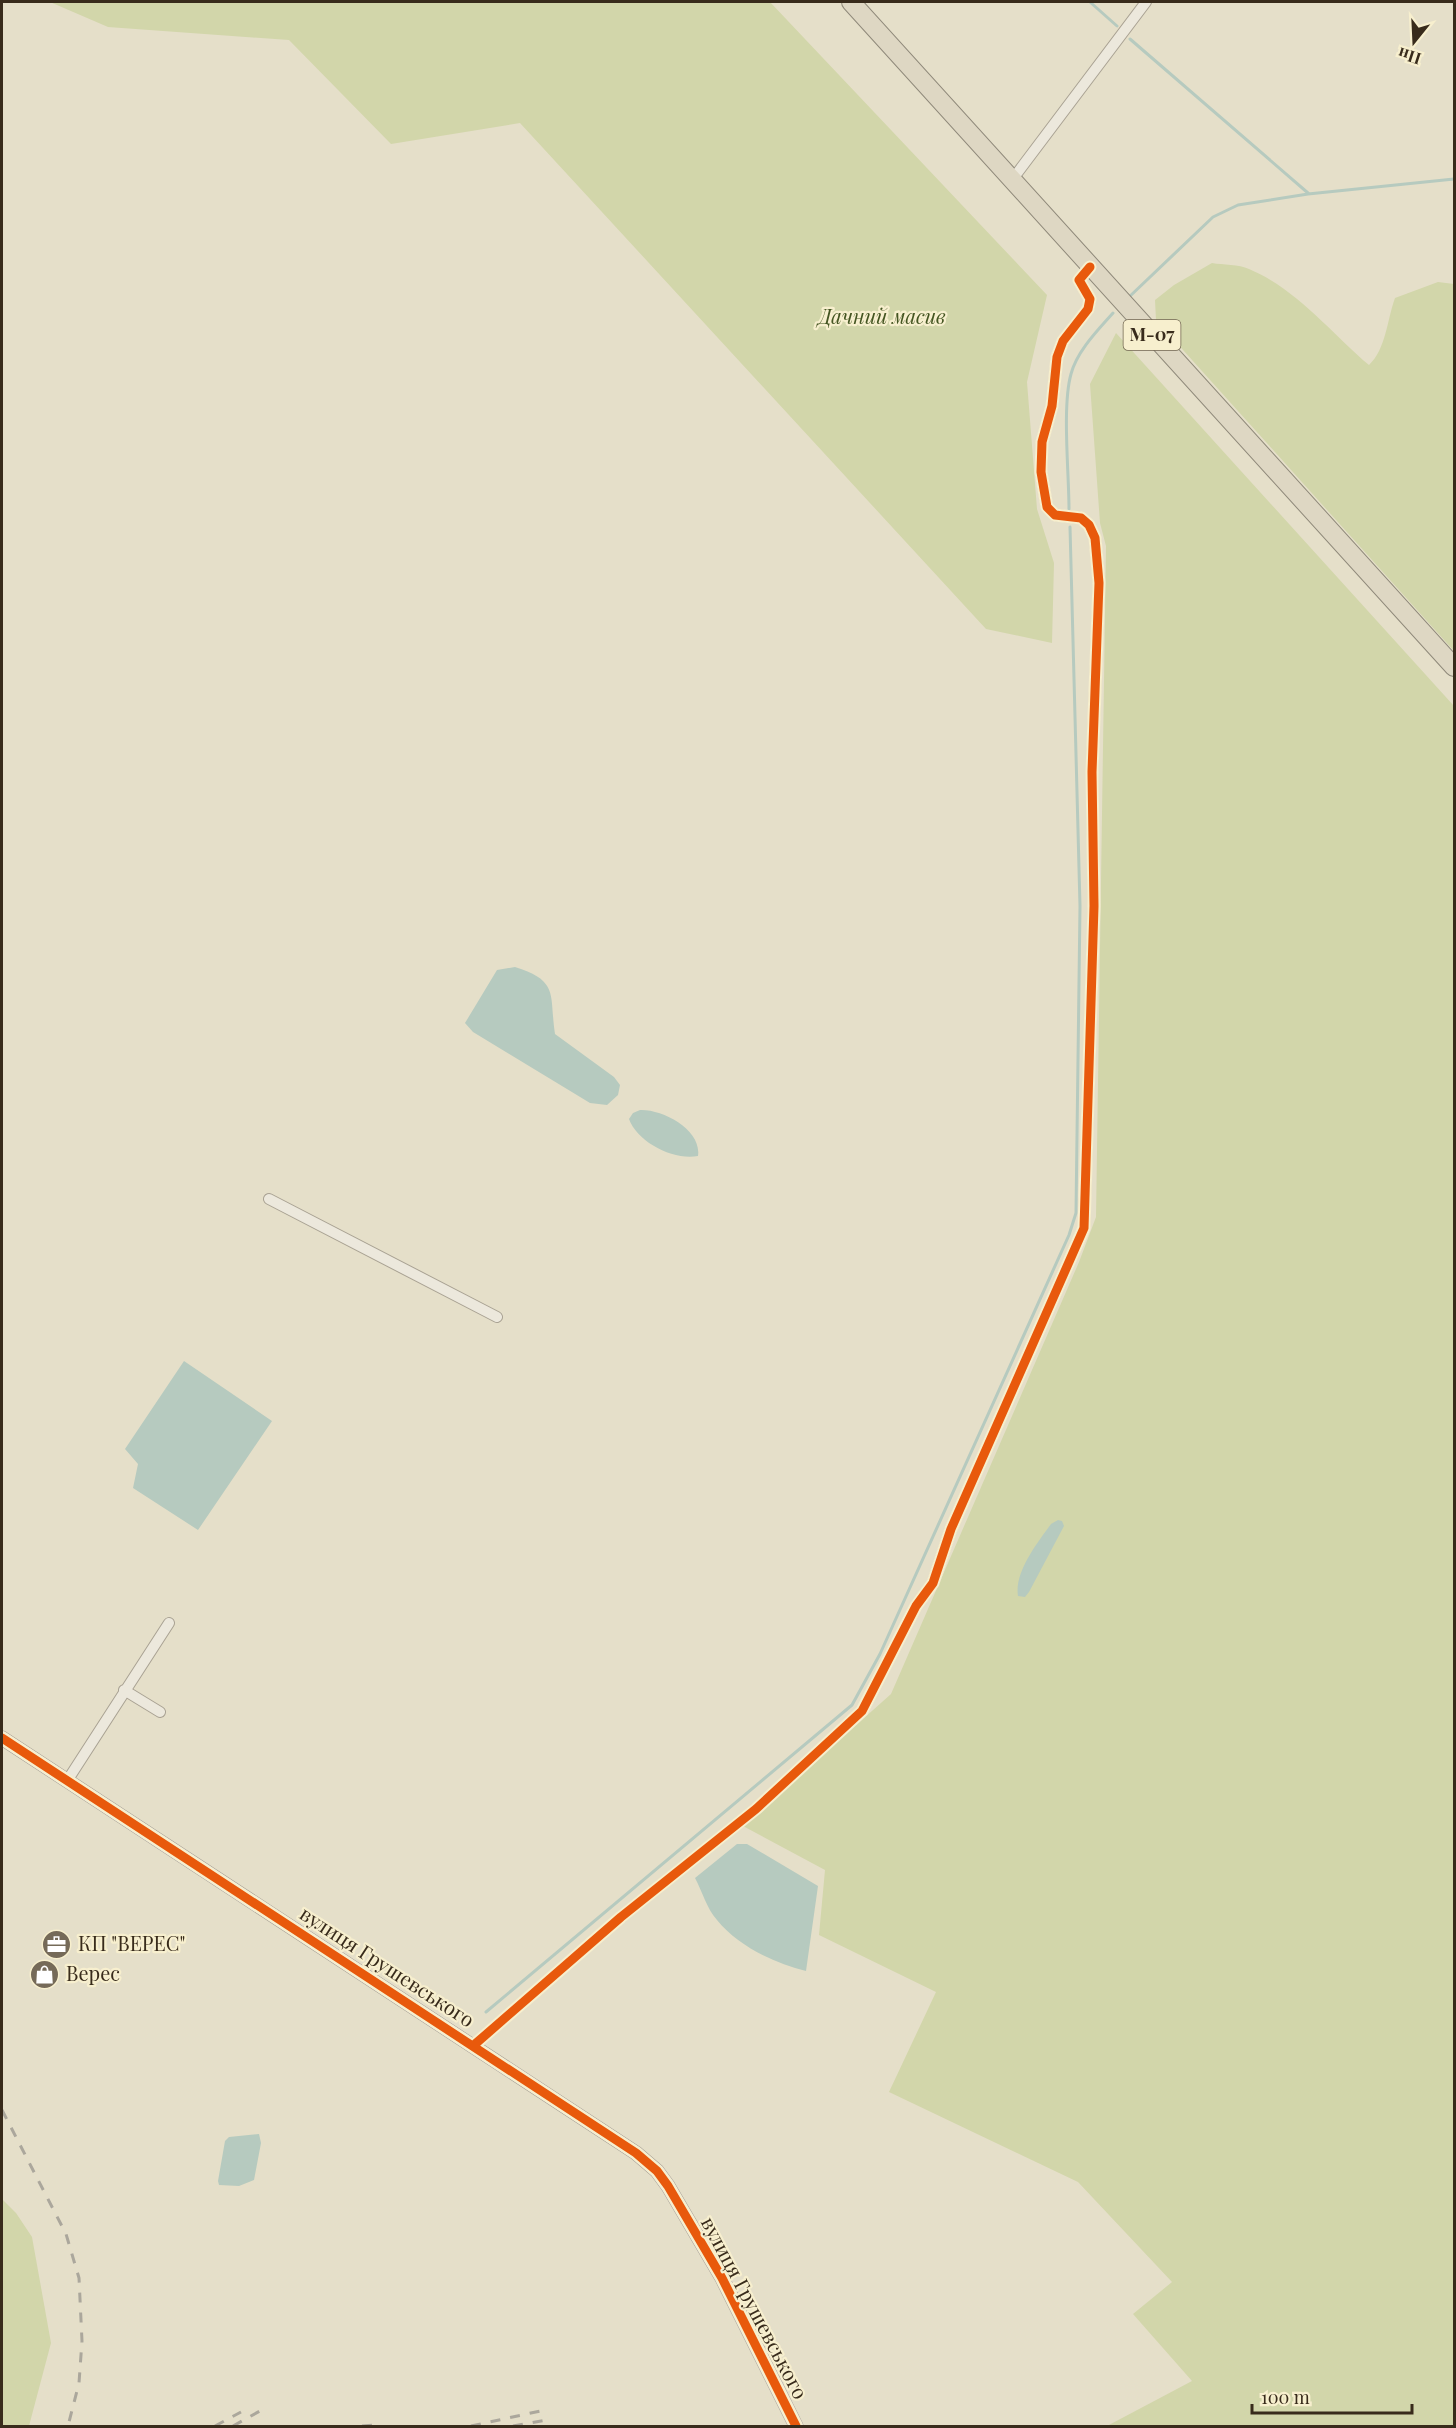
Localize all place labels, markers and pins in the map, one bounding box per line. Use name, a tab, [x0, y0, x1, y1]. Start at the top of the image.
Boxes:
office icon: КП "ВЕРЕС"	[41, 1928, 73, 1960]
place label: КП "ВЕРЕС"	[78, 1929, 185, 1956]
shop icon: Верес	[29, 1958, 61, 1990]
place label: Верес	[66, 1959, 120, 1986]

